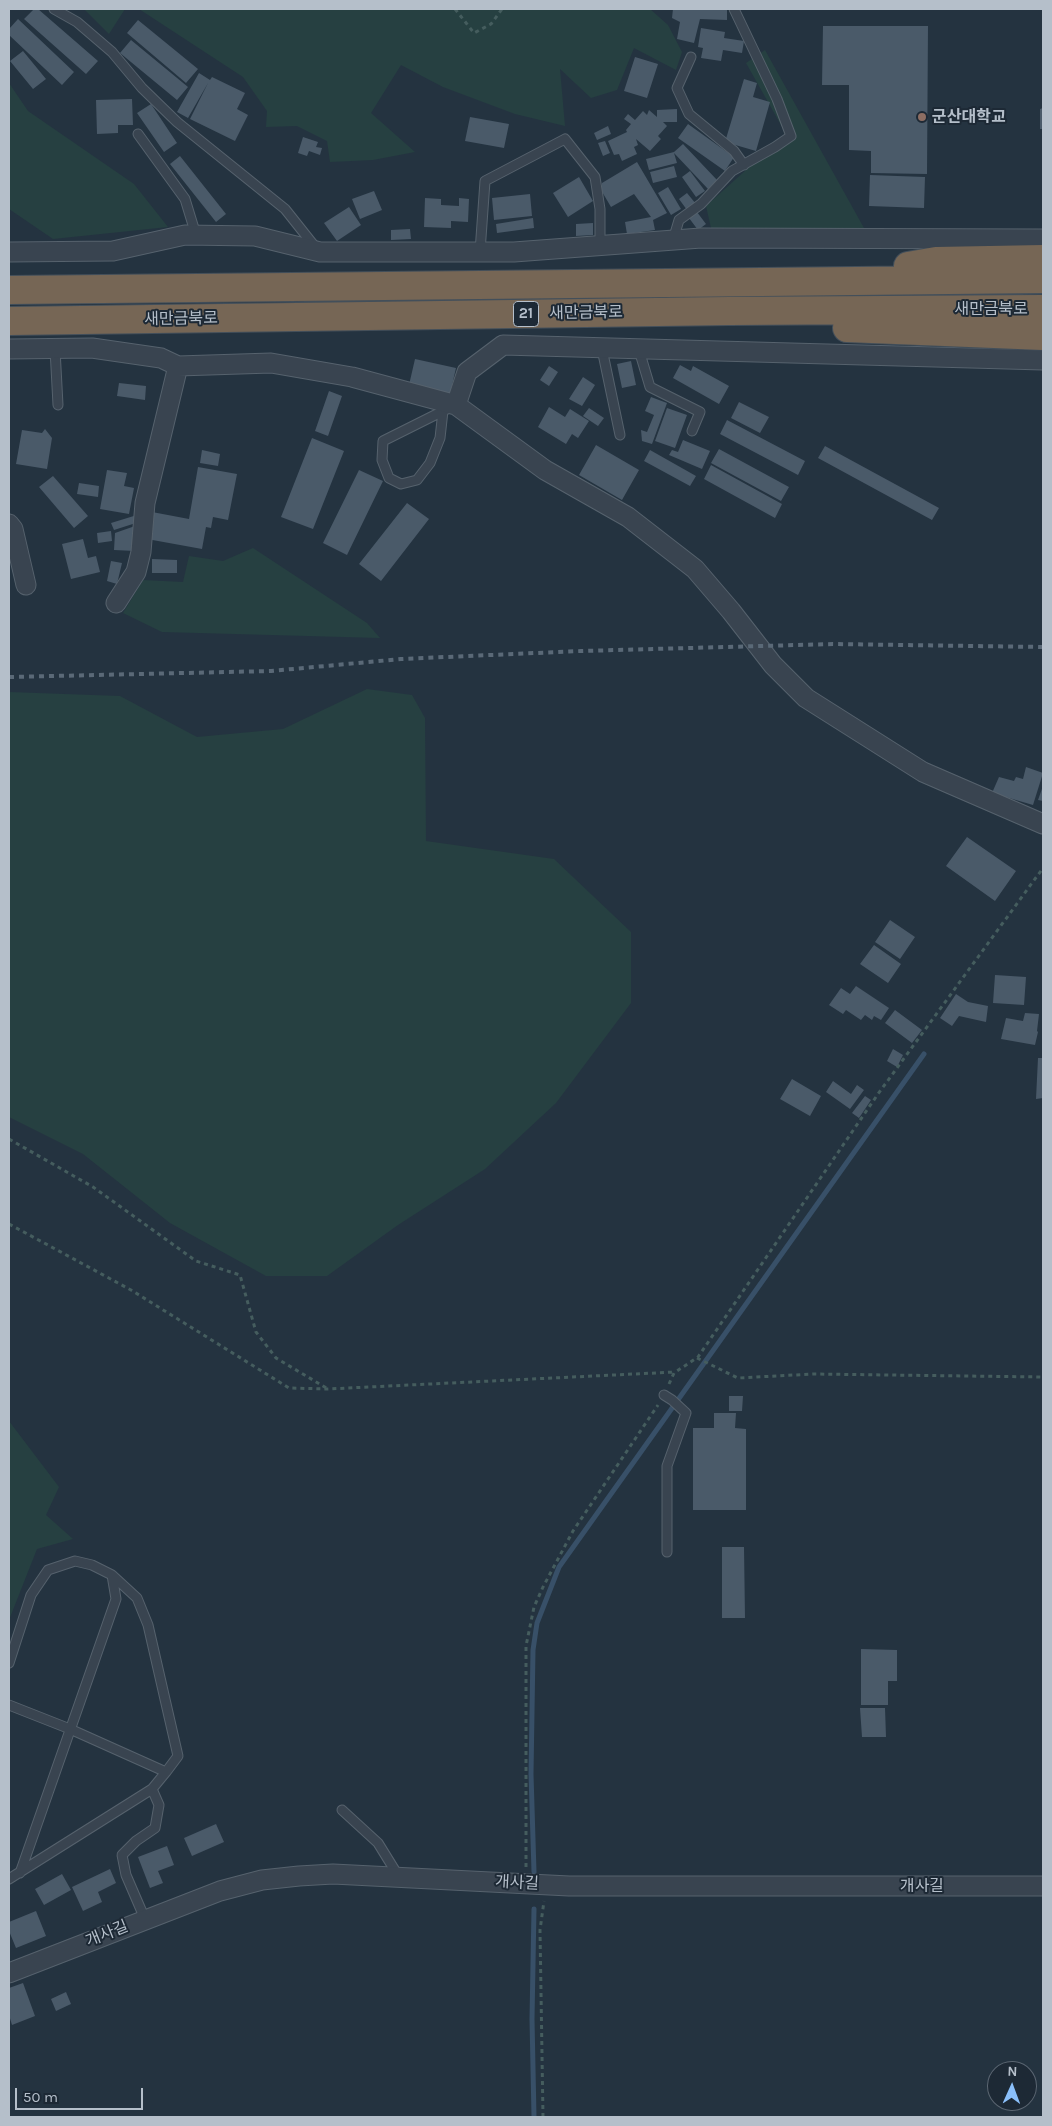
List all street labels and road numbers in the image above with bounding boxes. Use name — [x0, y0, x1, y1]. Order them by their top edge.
street label: 새만금북로 — [954, 299, 1028, 319]
road number: 21 — [514, 302, 538, 326]
street label: 새만금북로 — [549, 303, 623, 323]
street label: 새만금북로 — [144, 309, 218, 329]
street label: 개사길 — [494, 1872, 540, 1894]
street label: 개사길 — [900, 1876, 944, 1896]
street label: 개사길 — [83, 1917, 131, 1951]

